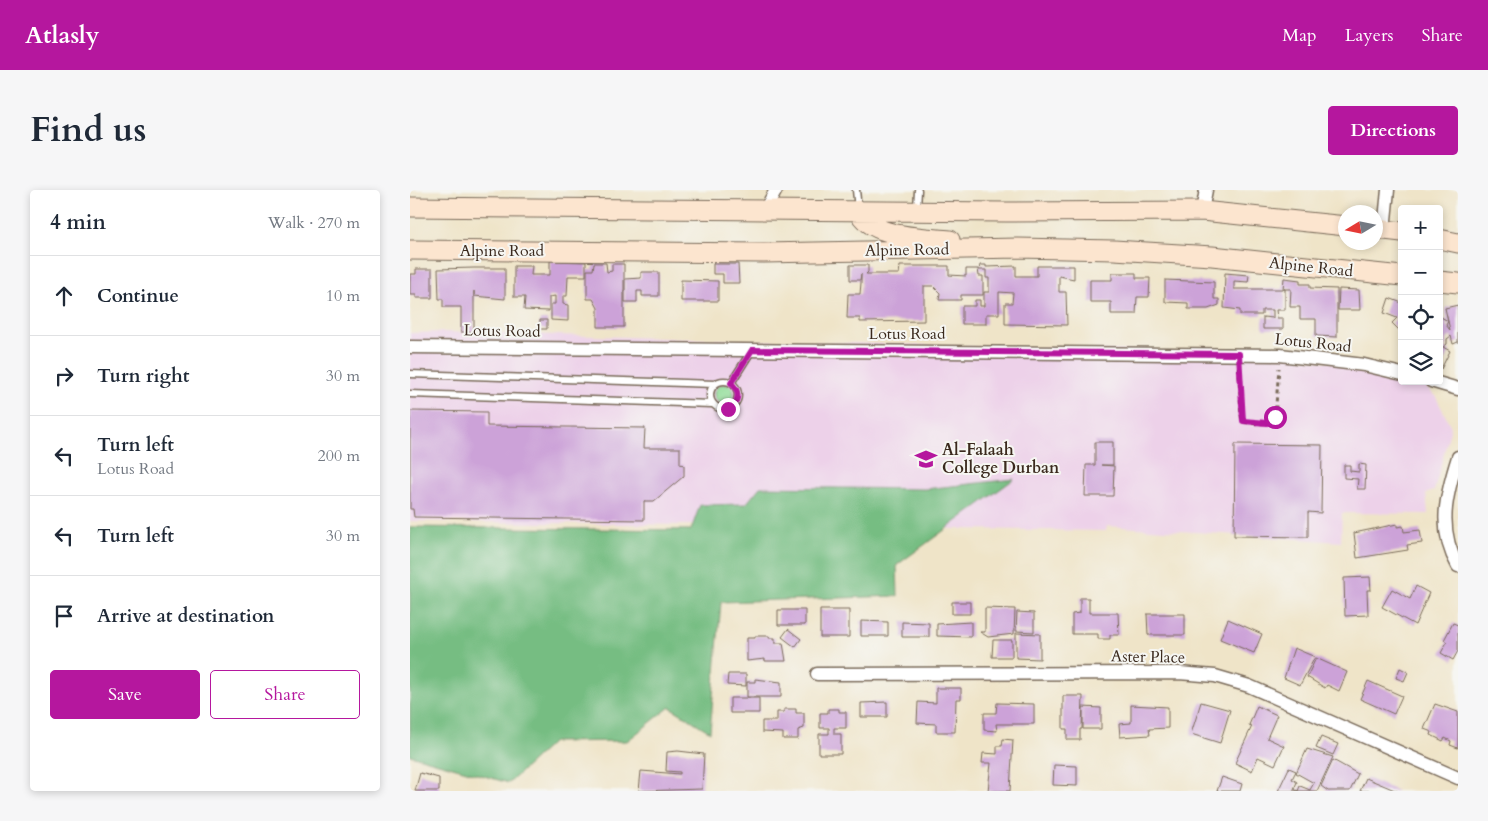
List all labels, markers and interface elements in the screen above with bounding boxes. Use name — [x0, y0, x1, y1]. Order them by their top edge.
text: Atlasly — [25, 19, 99, 52]
text: Map — [1282, 23, 1317, 48]
text: Layers — [1345, 23, 1394, 48]
text: Share — [1422, 23, 1463, 48]
text: Find us — [30, 106, 146, 154]
button: Directions — [1328, 106, 1458, 155]
north arrow — [1338, 205, 1383, 250]
map controls — [1398, 205, 1443, 385]
button: + — [1398, 205, 1443, 250]
text: 4 min — [50, 208, 106, 237]
text: Walk · 270 m — [268, 212, 360, 234]
street label: Alpine Road — [865, 238, 950, 262]
street label: Alpine Road — [460, 240, 545, 262]
button: − — [1398, 250, 1443, 295]
street label: Alpine Road — [1268, 252, 1355, 282]
icon: ahead — [50, 282, 78, 310]
text: Continue — [97, 283, 179, 309]
text: 10 m — [326, 285, 360, 307]
button: locate — [1398, 295, 1443, 340]
street label: Lotus Road — [463, 319, 541, 343]
street label: Lotus Road — [869, 323, 946, 345]
street label: Lotus Road — [1274, 328, 1353, 358]
button: layers — [1398, 340, 1443, 385]
icon: right — [50, 362, 78, 390]
text: Turn right — [97, 363, 189, 389]
text: 30 m — [326, 365, 360, 387]
route end — [717, 398, 740, 421]
route start — [1264, 406, 1287, 429]
text: Turn left — [97, 432, 174, 458]
place label: Al-Falaah College Durban — [942, 439, 1060, 479]
icon: left — [50, 442, 78, 470]
text: 200 m — [318, 445, 360, 467]
school or university icon: Al-Falaah College Durban — [913, 446, 939, 472]
text: Lotus Road — [97, 458, 174, 480]
icon: left — [50, 522, 78, 550]
text: Turn left — [97, 523, 174, 549]
text: 30 m — [326, 525, 360, 547]
icon: arrive — [50, 602, 78, 630]
text: Arrive at destination — [97, 603, 274, 629]
street label: Aster Place — [1111, 645, 1185, 669]
button: Save — [50, 670, 200, 719]
button: Share — [210, 670, 360, 719]

